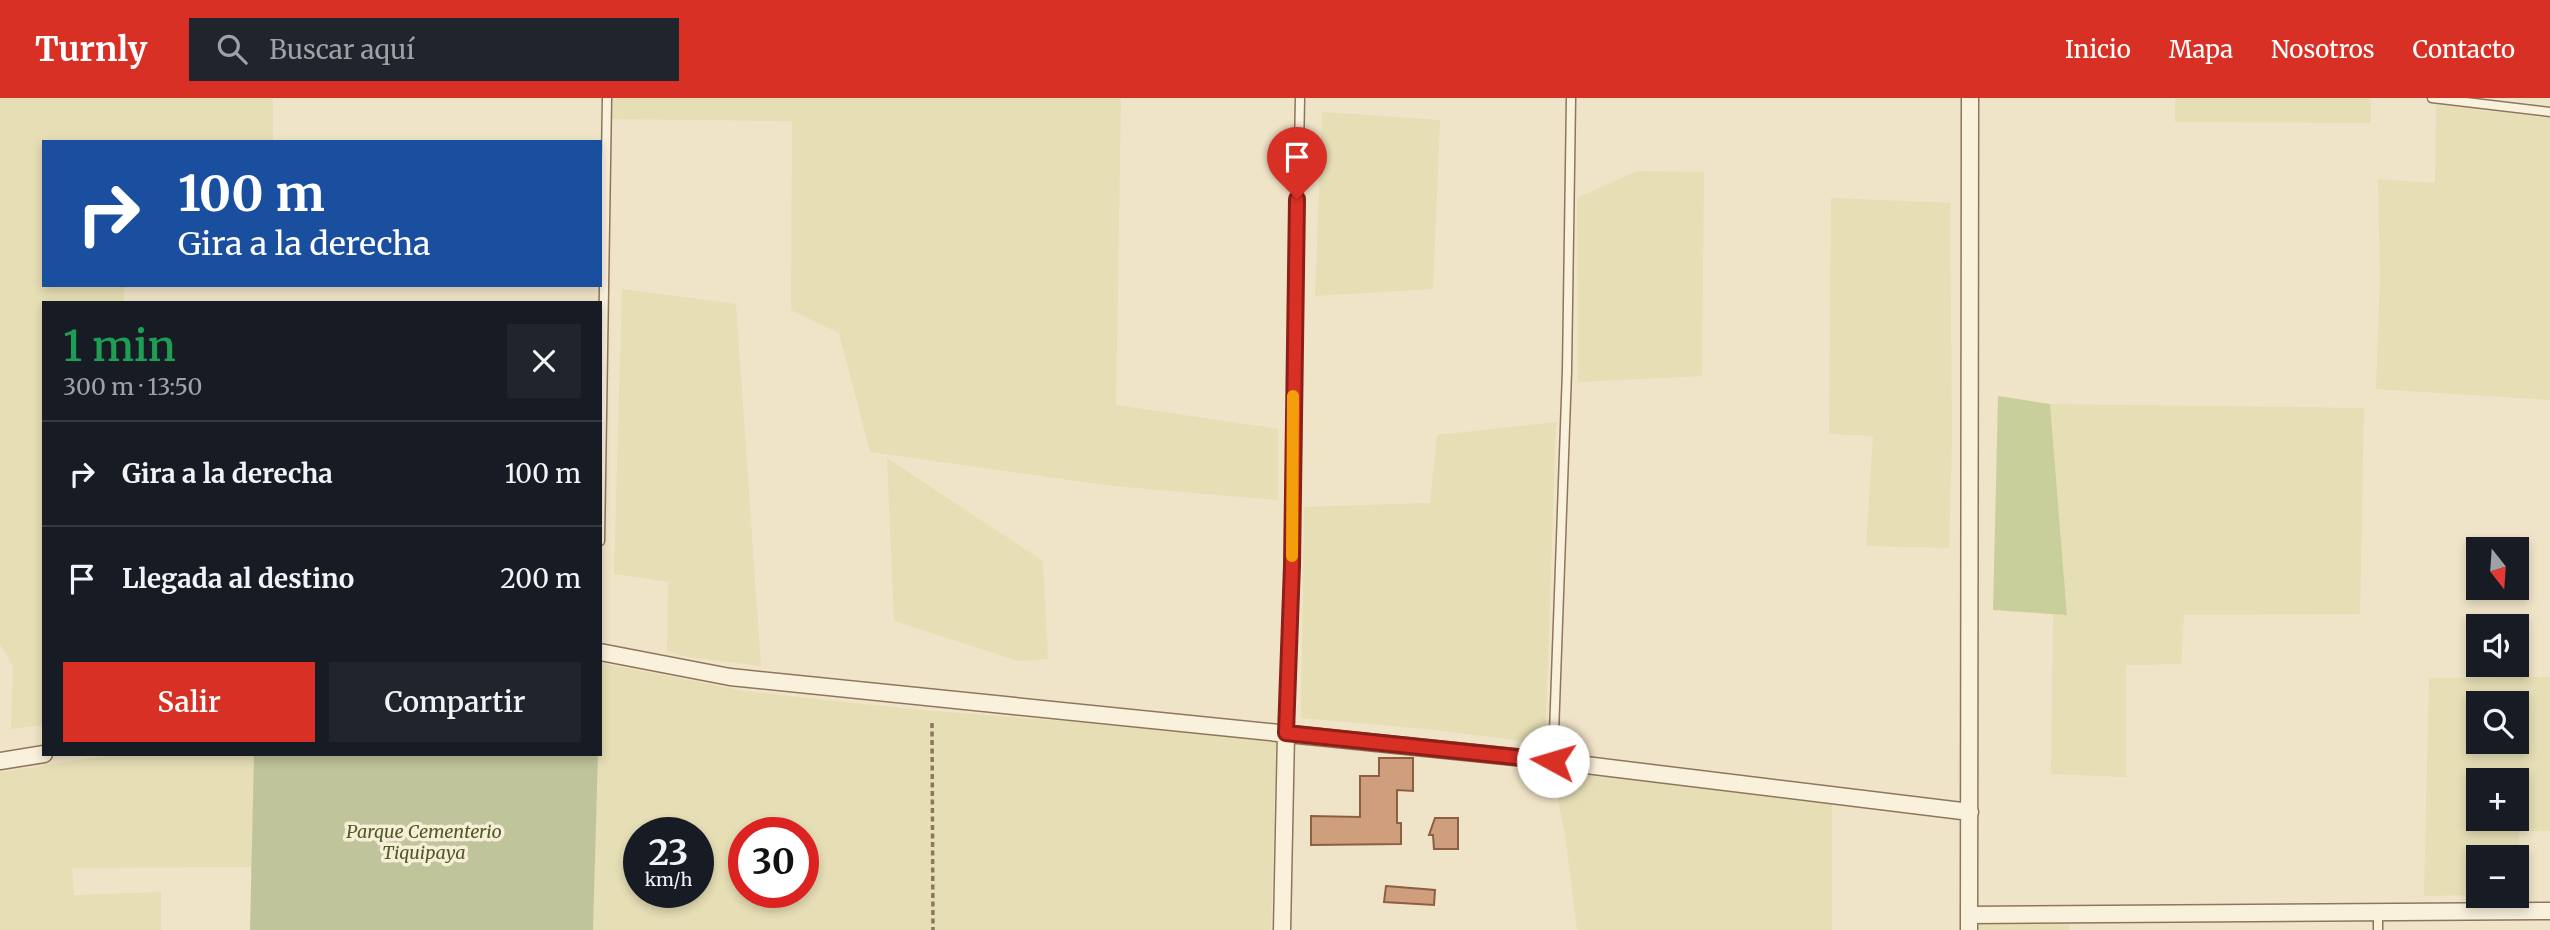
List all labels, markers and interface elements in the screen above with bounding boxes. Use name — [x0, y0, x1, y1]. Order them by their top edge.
search box — [189, 18, 679, 81]
text: Turnly — [35, 29, 147, 70]
icon: search — [213, 30, 251, 68]
text: Buscar aquí — [269, 33, 415, 66]
text: Inicio — [2065, 34, 2131, 65]
text: Mapa — [2169, 34, 2233, 65]
text: Nosotros — [2271, 34, 2375, 65]
text: Contacto — [2413, 34, 2515, 65]
pin — [1267, 127, 1327, 199]
icon: arrive — [1278, 138, 1316, 176]
text: 100 m — [178, 163, 325, 224]
icon: right — [63, 168, 154, 259]
text: Gira a la derecha — [178, 224, 431, 264]
text: 1 min — [63, 320, 176, 372]
button: close — [507, 324, 581, 398]
text: 300 m · 13:50 — [63, 372, 202, 401]
icon: right — [63, 455, 101, 493]
text: Gira a la derecha — [122, 457, 333, 490]
text: 100 m — [505, 457, 581, 490]
north arrow — [2466, 537, 2529, 600]
map controls — [2466, 537, 2529, 908]
icon: arrive — [63, 560, 101, 598]
text: Llegada al destino — [122, 562, 354, 595]
text: 200 m — [500, 562, 581, 595]
button: sound — [2466, 614, 2529, 677]
button: Salir — [63, 662, 315, 742]
button: Compartir — [329, 662, 581, 742]
button: search — [2466, 691, 2529, 754]
position arrow — [1516, 724, 1590, 798]
button: + — [2466, 768, 2529, 831]
speed limit sign: 30 — [728, 817, 819, 908]
park label: Parque Cementerio Tiquipaya — [346, 820, 502, 864]
text: 23 — [649, 831, 688, 875]
button: − — [2466, 845, 2529, 908]
text: km/h — [645, 868, 692, 891]

